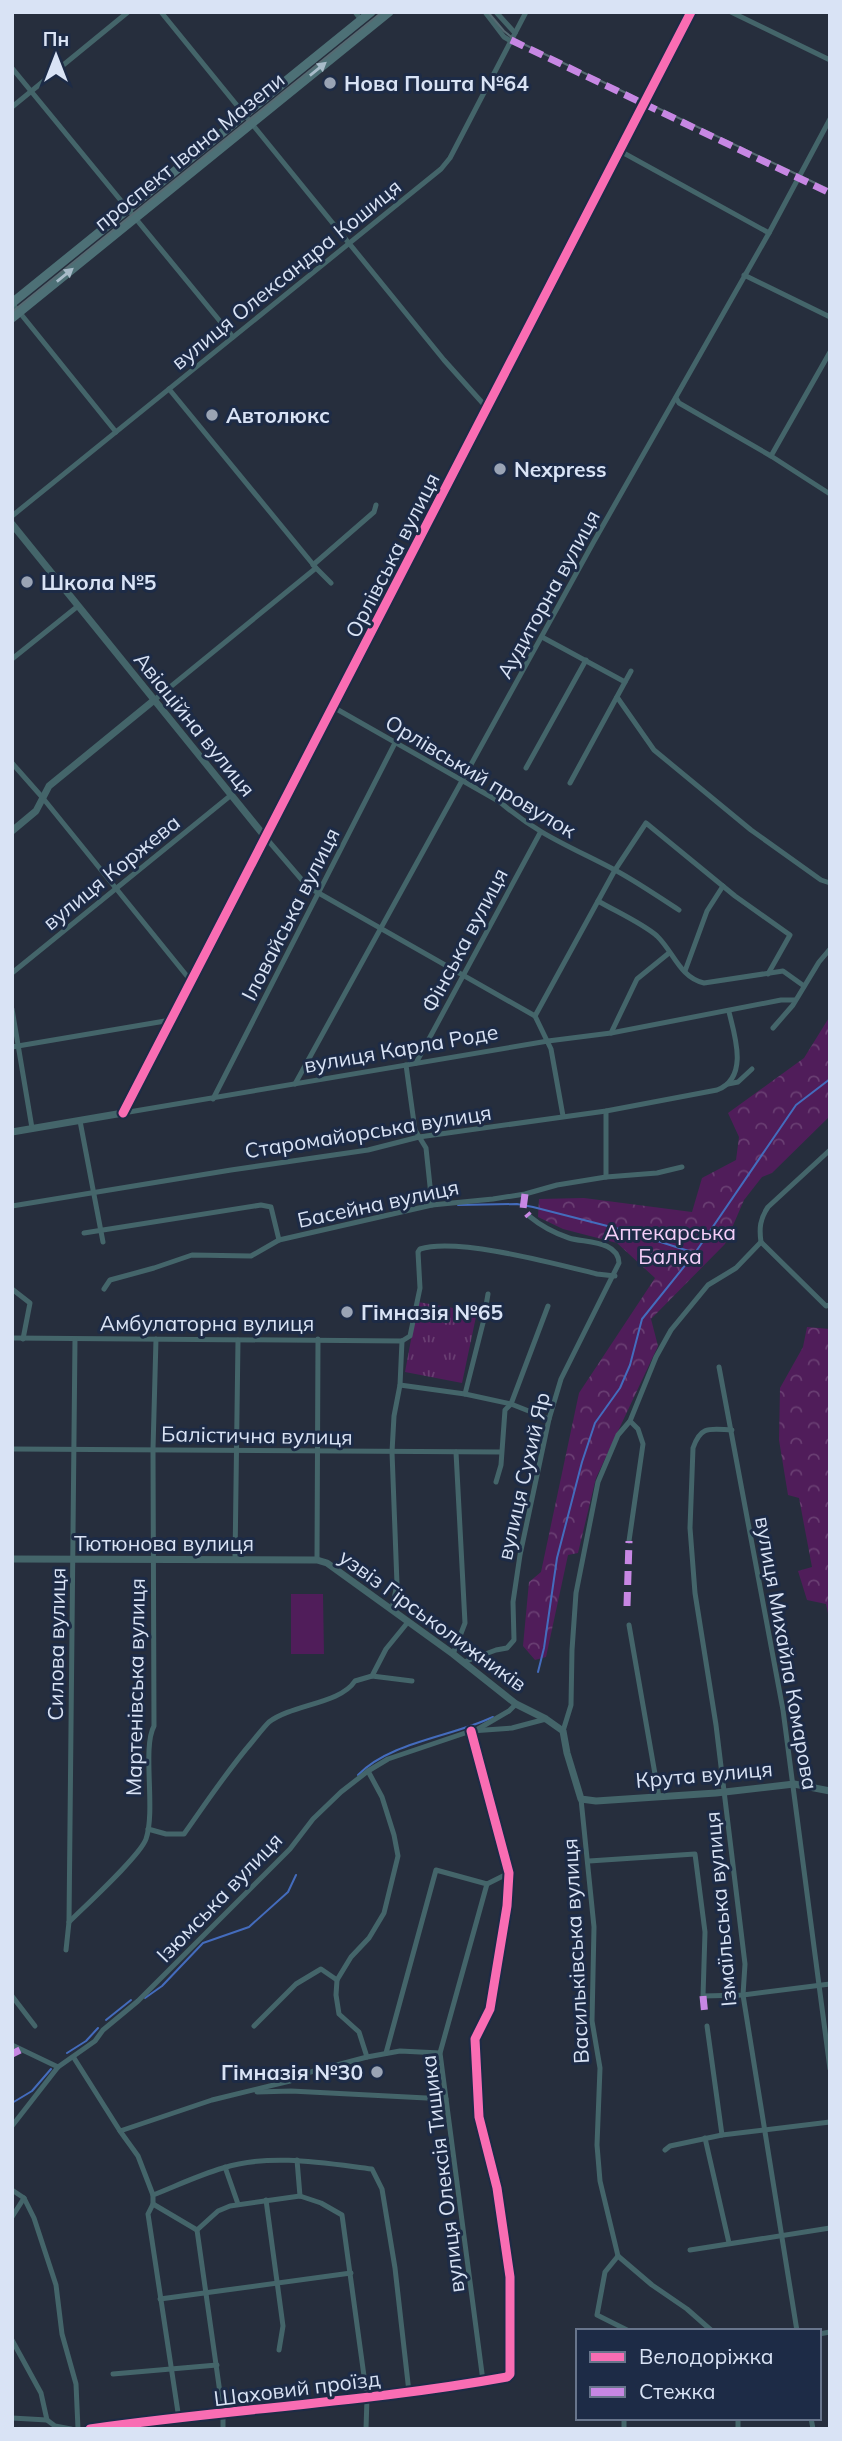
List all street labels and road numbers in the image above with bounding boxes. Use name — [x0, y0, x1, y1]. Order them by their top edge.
street label: проспект Івана Мазепи — [89, 66, 289, 236]
street label: вулиця Олександра Кошиця — [166, 173, 406, 375]
street label: Орлівська вулиця — [339, 468, 445, 642]
street label: Аудиторна вулиця — [491, 505, 605, 683]
street label: Авіаційна вулиця — [129, 647, 261, 801]
street label: Орлівський провулок — [381, 709, 582, 844]
street label: вулиця Коржева — [37, 809, 185, 935]
street label: Іловайська вулиця — [235, 823, 345, 1005]
street label: Фінська вулиця — [415, 864, 513, 1016]
street label: вулиця Карла Роде — [302, 1018, 500, 1078]
street label: Старомайорська вулиця — [243, 1099, 493, 1163]
street label: Басейна вулиця — [295, 1173, 461, 1233]
street label: Амбулаторна вулиця — [100, 1310, 314, 1336]
street label: вулиця Сухий Яр — [491, 1390, 555, 1562]
street label: Балістична вулиця — [161, 1420, 353, 1450]
street label: вулиця Михайла Комарова — [750, 1514, 824, 1792]
street label: Тютюнова вулиця — [74, 1530, 254, 1556]
street label: узвіз Гірськолижників — [334, 1543, 532, 1697]
street label: Силова вулиця — [42, 1567, 70, 1721]
street label: Мартенівська вулиця — [120, 1578, 150, 1796]
street label: Крута вулиця — [634, 1755, 774, 1793]
street label: Ізмаїльська вулиця — [699, 1811, 741, 2007]
street label: Ізюмська вулиця — [151, 1827, 287, 1967]
street label: Васильківська вулиця — [556, 1838, 594, 2064]
street label: вулиця Олексія Тищика — [415, 2054, 469, 2294]
street label: Шаховий проїзд — [212, 2365, 382, 2411]

